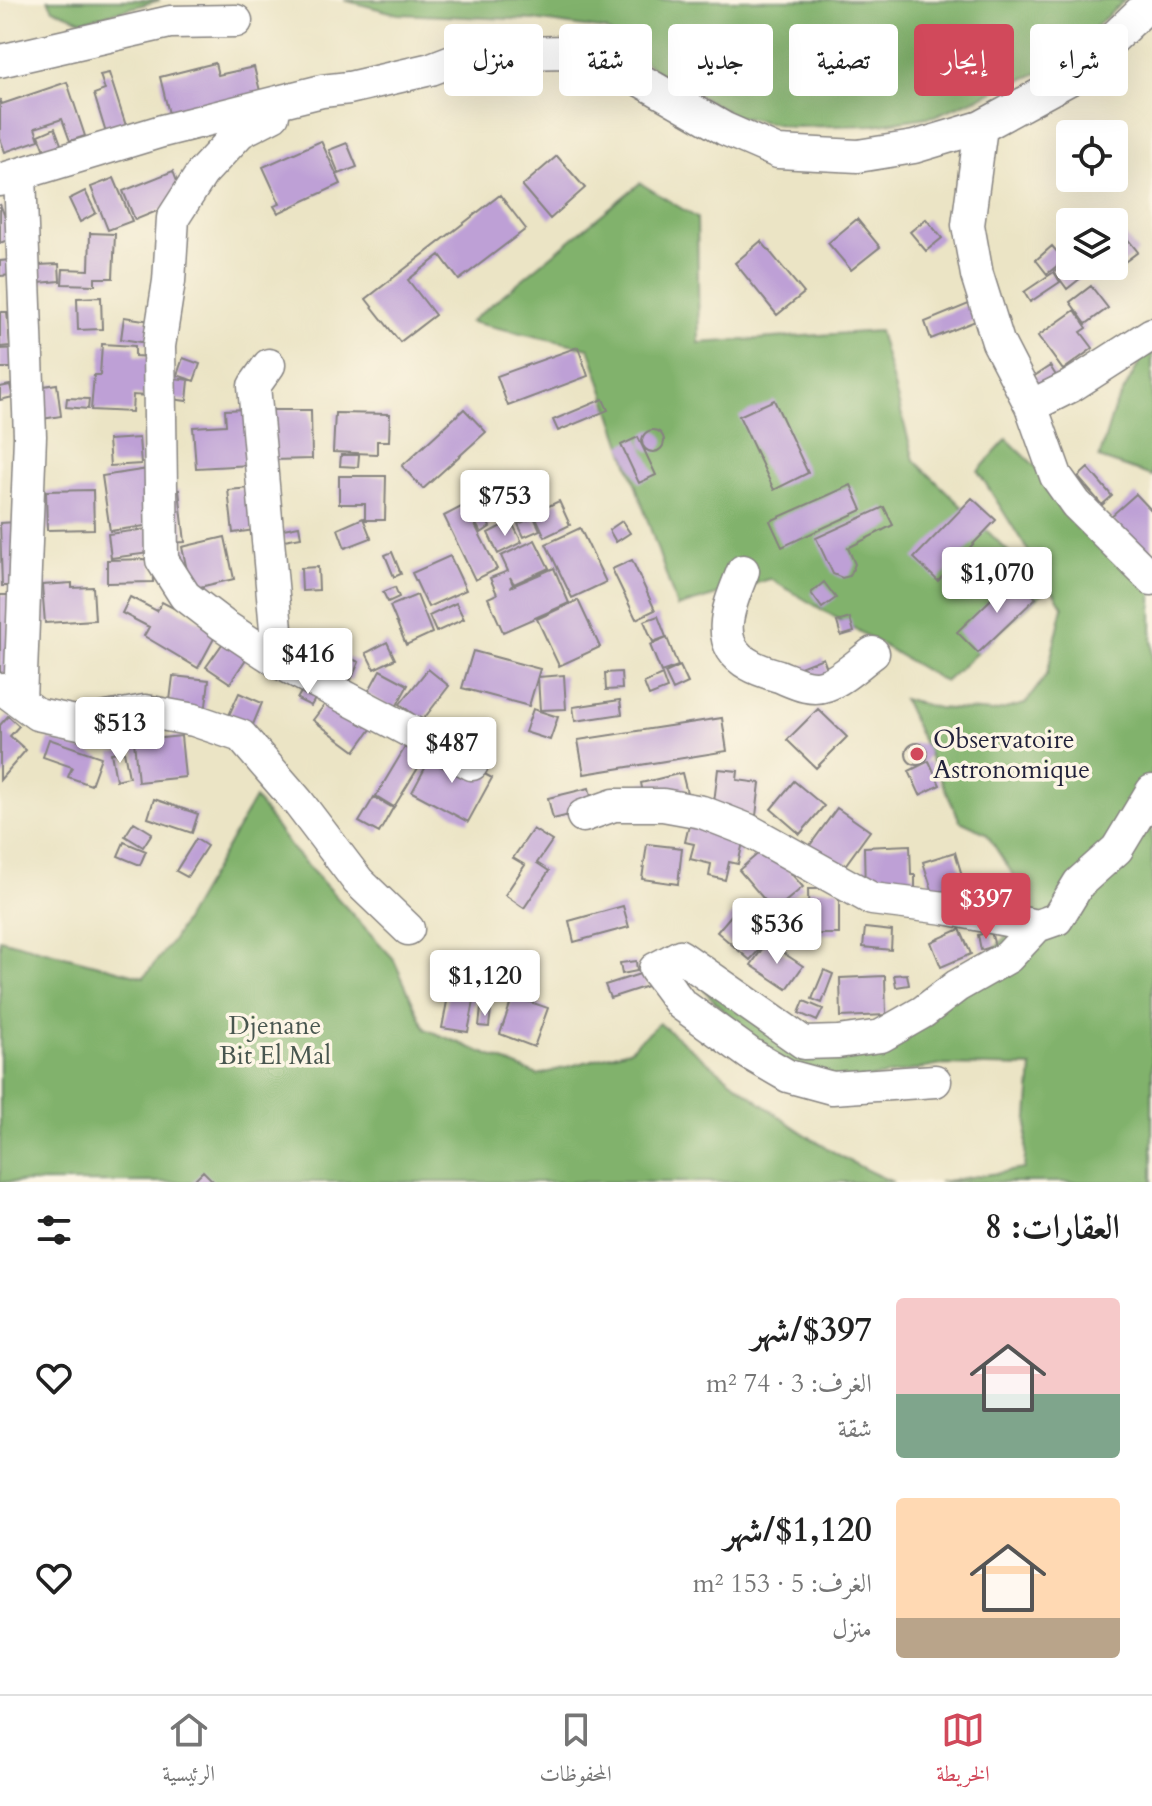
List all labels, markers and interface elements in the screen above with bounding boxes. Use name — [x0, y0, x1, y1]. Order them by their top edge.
chip: منزل — [444, 24, 543, 96]
chip: شقة — [559, 24, 652, 96]
chip: جديد — [668, 24, 773, 96]
chip: تصفية — [789, 24, 898, 96]
chip: إيجار — [914, 24, 1014, 96]
chip: شراء — [1030, 24, 1128, 96]
map controls — [1056, 120, 1128, 280]
button: locate — [1056, 120, 1128, 192]
button: layers — [1056, 208, 1128, 280]
pin: $753 — [458, 470, 552, 538]
text: $753 — [478, 478, 532, 513]
pin: $1,070 — [932, 547, 1062, 615]
text: $1,070 — [960, 555, 1034, 590]
pin: $416 — [261, 628, 355, 696]
text: $416 — [281, 636, 335, 671]
pin: $513 — [73, 697, 167, 765]
text: $513 — [93, 705, 147, 740]
pin: $487 — [405, 717, 499, 785]
place label: Observatoire Astronomique — [933, 722, 1090, 787]
text: $487 — [425, 725, 479, 760]
marker: Observatoire Astronomique — [908, 745, 926, 763]
pin: $397 — [939, 873, 1033, 941]
text: $397 — [959, 881, 1013, 916]
pin: $536 — [730, 898, 824, 966]
text: $536 — [750, 906, 804, 941]
pin: $1,120 — [420, 950, 550, 1018]
text: $1,120 — [448, 958, 522, 993]
park label: Djenane Bit El Mal — [219, 1008, 331, 1073]
text: العقارات: 8 — [985, 1204, 1120, 1250]
icon: filters — [32, 1208, 76, 1252]
text: $397/شهر — [751, 1307, 872, 1353]
icon: home — [960, 1330, 1056, 1426]
icon: heart — [32, 1356, 76, 1400]
text: الغرف: 3 · 74 m² — [706, 1366, 872, 1401]
text: شقة — [838, 1411, 872, 1446]
text: $1,120/شهر — [724, 1507, 872, 1553]
icon: home — [960, 1530, 1056, 1626]
icon: heart — [32, 1556, 76, 1600]
text: الغرف: 5 · 153 m² — [693, 1566, 872, 1601]
text: منزل — [832, 1611, 872, 1646]
tab: الرئيسية — [162, 1708, 215, 1795]
tab: المحفوظات — [539, 1708, 612, 1795]
tab: الخريطة — [936, 1708, 990, 1795]

